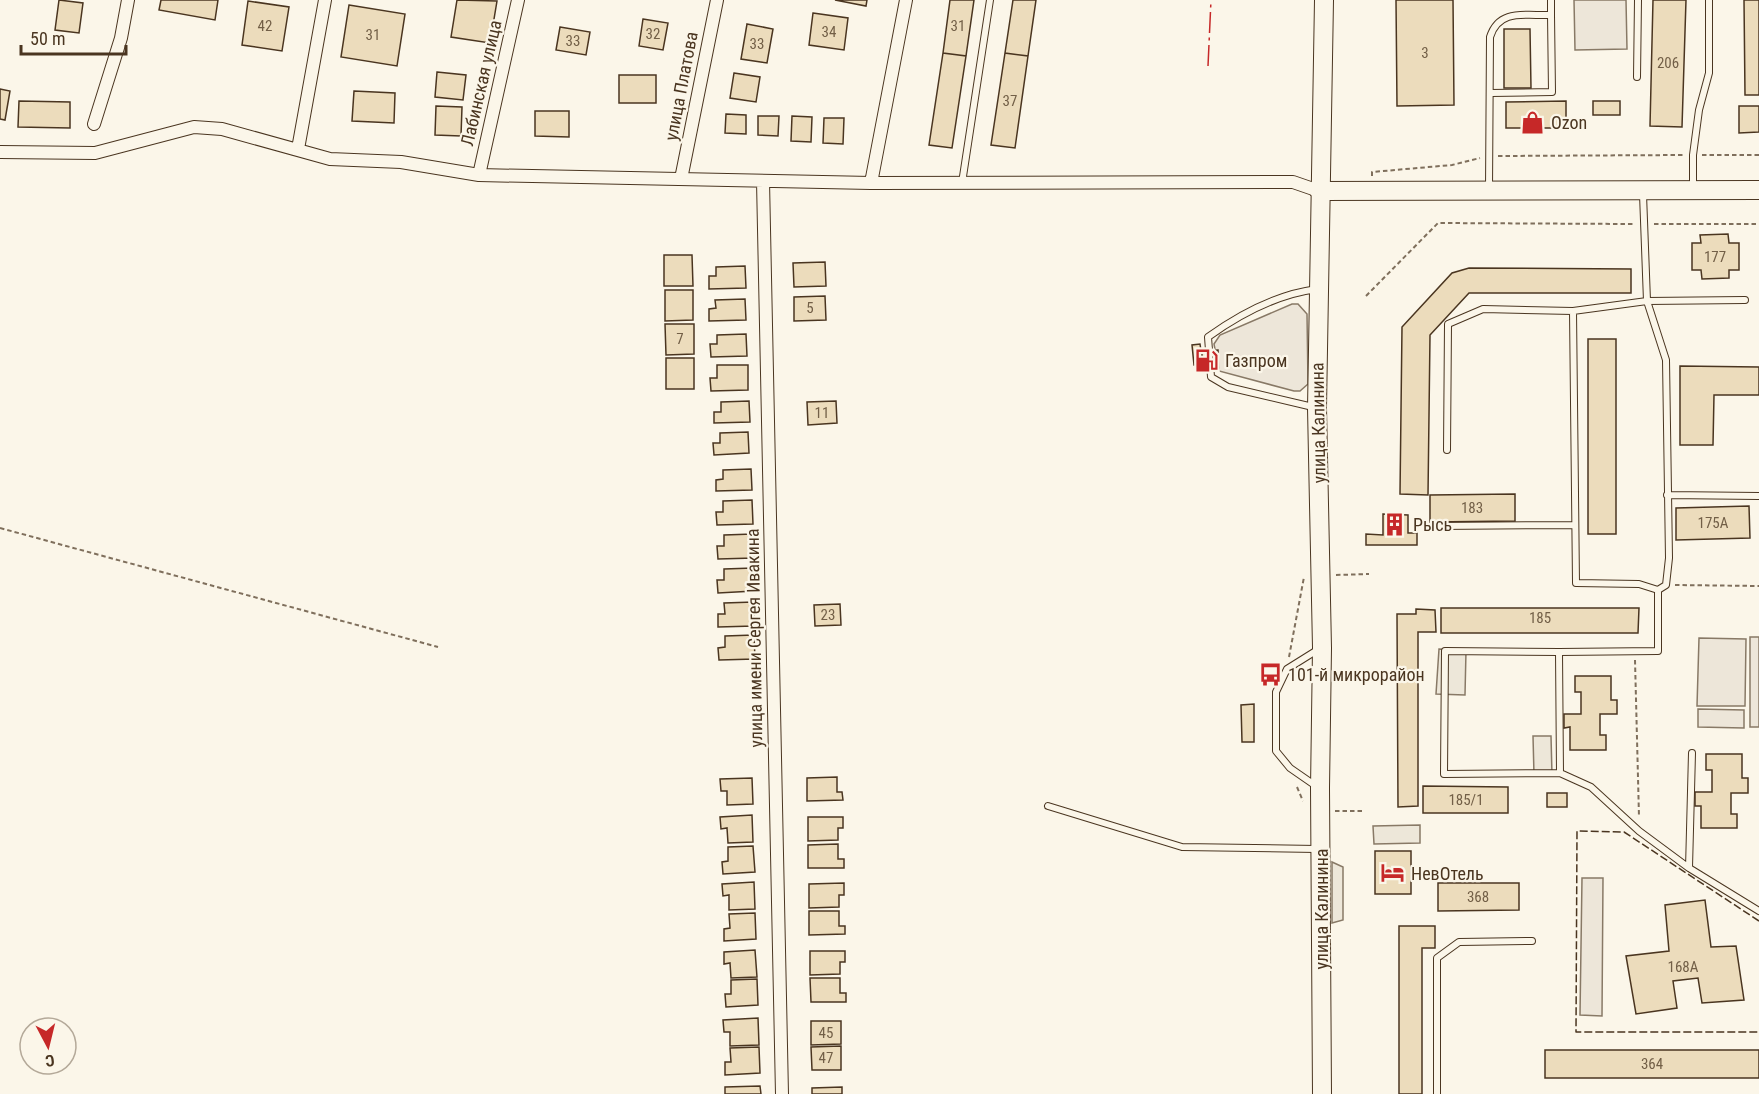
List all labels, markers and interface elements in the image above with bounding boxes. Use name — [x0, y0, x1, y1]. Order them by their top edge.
house number: 42 — [258, 17, 272, 35]
house number: 31 — [951, 17, 965, 35]
scale bar — [21, 18, 126, 56]
street label: Лабинская улица — [456, 18, 506, 148]
house number: 34 — [822, 23, 836, 41]
house number: 32 — [646, 25, 660, 43]
house number: 31 — [366, 26, 380, 44]
text: 50 m — [30, 28, 65, 49]
street label: улица Платова — [660, 30, 702, 142]
house number: 33 — [566, 32, 580, 50]
house number: 33 — [750, 35, 764, 53]
house number: 3 — [1421, 44, 1429, 62]
house number: 206 — [1657, 54, 1679, 72]
house number: 37 — [1003, 92, 1017, 110]
shop icon: Ozon — [1520, 109, 1546, 135]
place label: Ozon — [1551, 112, 1587, 133]
house number: 177 — [1704, 248, 1726, 266]
house number: 5 — [806, 299, 814, 317]
house number: 7 — [676, 330, 684, 348]
fuel station icon: Газпром — [1194, 347, 1220, 373]
place label: Газпром — [1225, 350, 1287, 371]
street label: улица Калинина — [1306, 362, 1330, 484]
house number: 11 — [815, 404, 829, 422]
house number: 183 — [1461, 499, 1483, 517]
building icon: Рысь — [1382, 511, 1408, 537]
place label: Рысь — [1413, 514, 1452, 535]
house number: 175А — [1698, 514, 1729, 532]
street label: улица имени Сергея Ивакина — [742, 528, 766, 748]
house number: 23 — [821, 606, 835, 624]
house number: 185 — [1529, 609, 1551, 627]
bus stop icon: 101-й микрорайон — [1257, 661, 1283, 687]
place label: 101-й микрорайон — [1288, 664, 1425, 685]
house number: 185/1 — [1448, 791, 1484, 809]
street label: улица Калинина — [1311, 849, 1332, 969]
hotel icon: НевОтель — [1380, 860, 1406, 886]
place label: НевОтель — [1411, 863, 1484, 884]
house number: 368 — [1467, 888, 1489, 906]
house number: 168А — [1668, 958, 1699, 976]
north arrow — [18, 1016, 78, 1076]
house number: 45 — [819, 1024, 833, 1042]
house number: 47 — [819, 1049, 833, 1067]
text: С — [44, 1050, 55, 1070]
house number: 364 — [1641, 1055, 1663, 1073]

